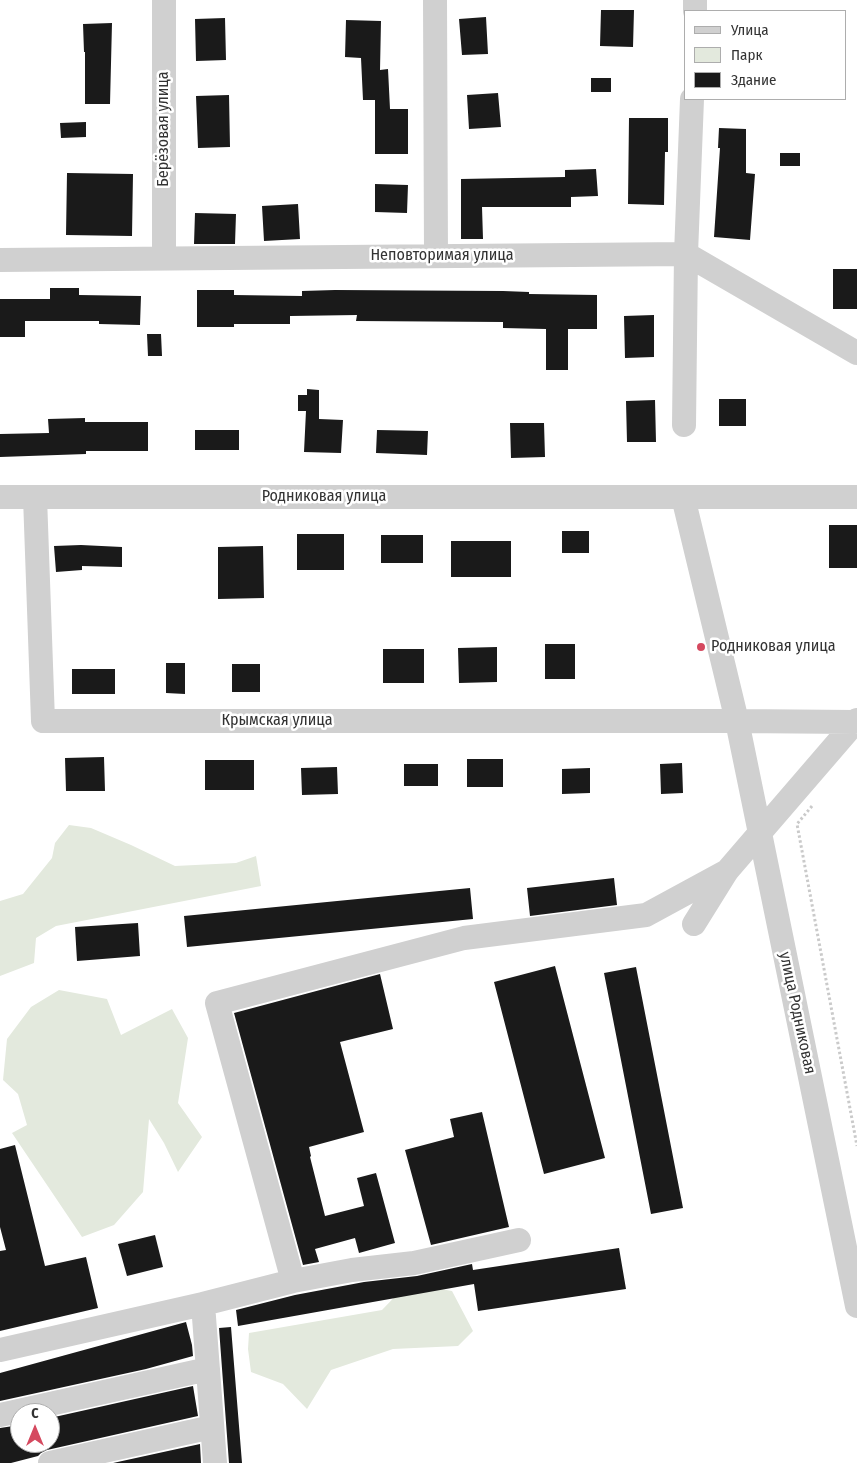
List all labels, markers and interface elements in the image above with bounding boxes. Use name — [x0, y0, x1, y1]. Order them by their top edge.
legend — [684, 10, 847, 100]
text: Улица — [731, 21, 769, 39]
text: Парк — [731, 46, 762, 64]
street label: Берёзовая улица — [154, 71, 174, 187]
text: Здание — [731, 71, 777, 89]
street label: Неповторимая улица — [370, 246, 514, 266]
street label: Родниковая улица — [262, 487, 386, 507]
place label: Родниковая улица — [711, 637, 836, 657]
marker: Родниковая улица — [695, 641, 707, 653]
street label: Крымская улица — [221, 711, 333, 731]
street label: улица Родниковая — [775, 950, 819, 1076]
north arrow — [10, 1403, 60, 1453]
text: С — [31, 1405, 39, 1422]

